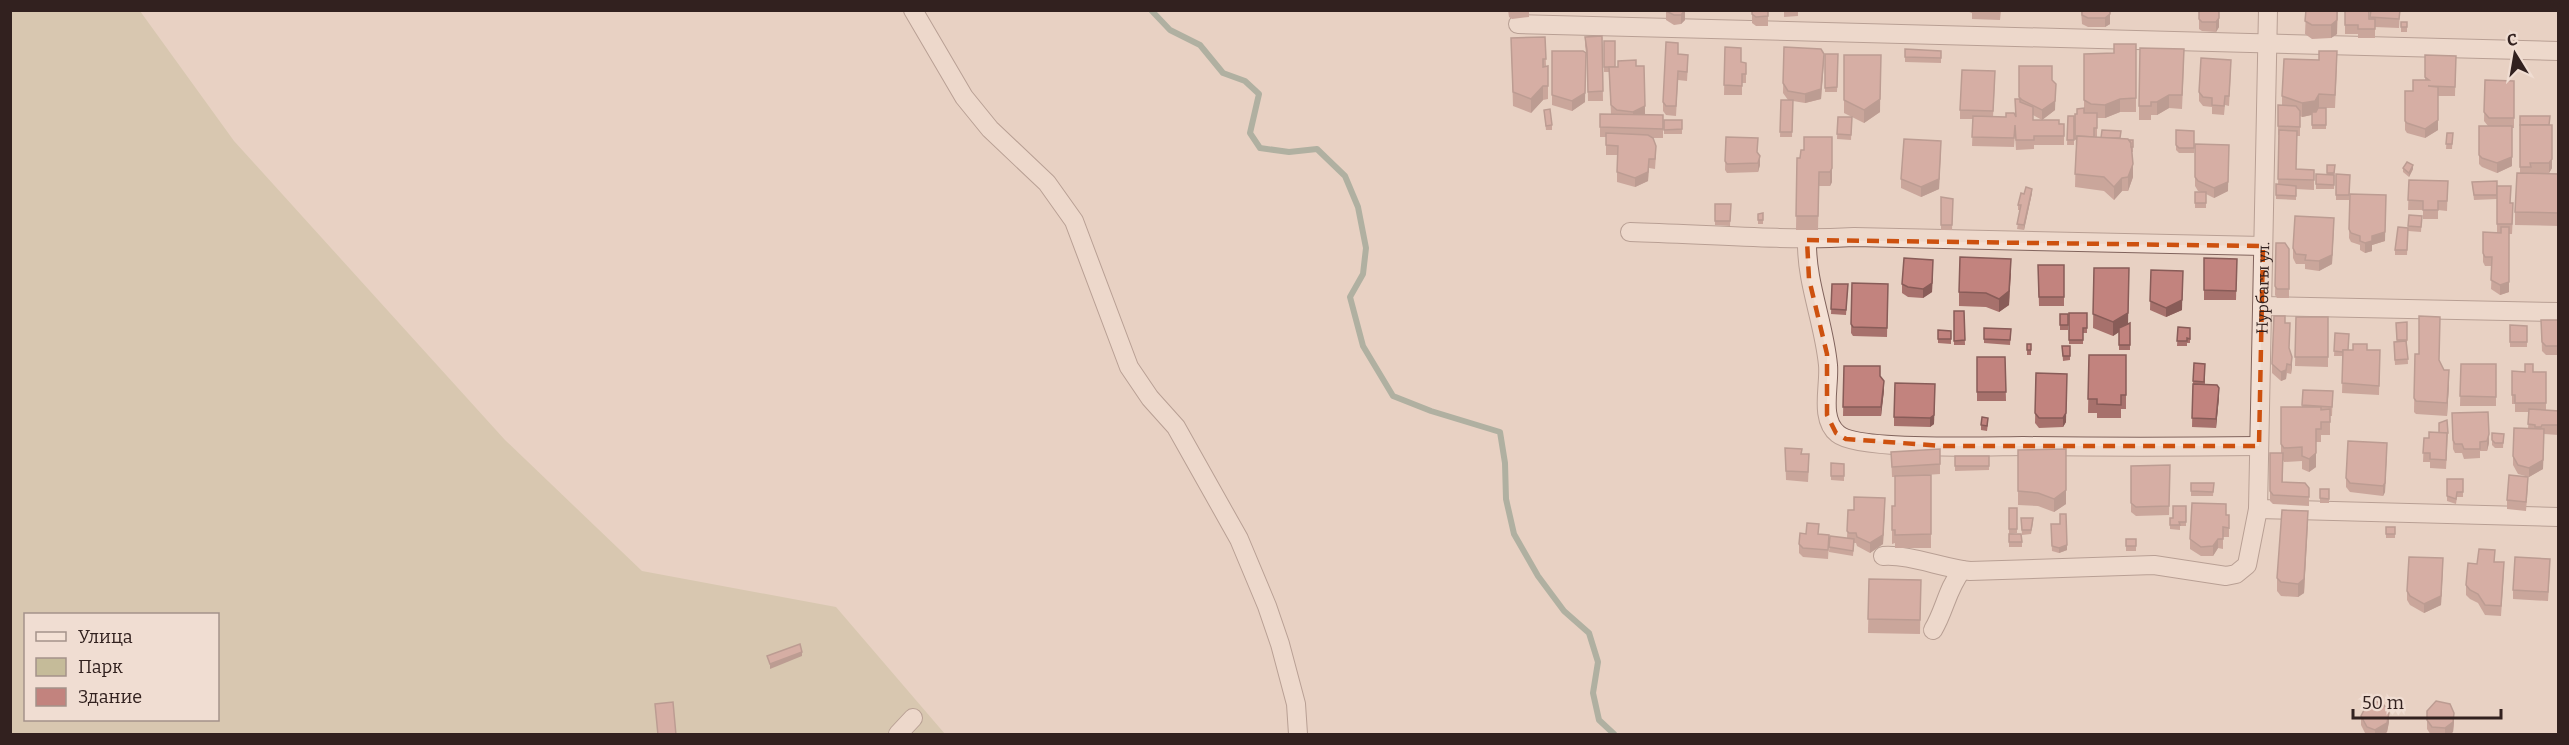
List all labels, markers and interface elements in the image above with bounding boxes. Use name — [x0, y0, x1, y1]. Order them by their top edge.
north arrow — [2485, 24, 2545, 84]
text: С — [2505, 29, 2519, 50]
street label: Нурбагы ул. — [2253, 242, 2273, 334]
legend — [24, 613, 219, 721]
text: Улица — [78, 626, 133, 648]
text: Парк — [78, 656, 123, 678]
scale bar — [2353, 682, 2502, 720]
text: Здание — [78, 686, 142, 708]
text: 50 m — [2362, 692, 2404, 714]

